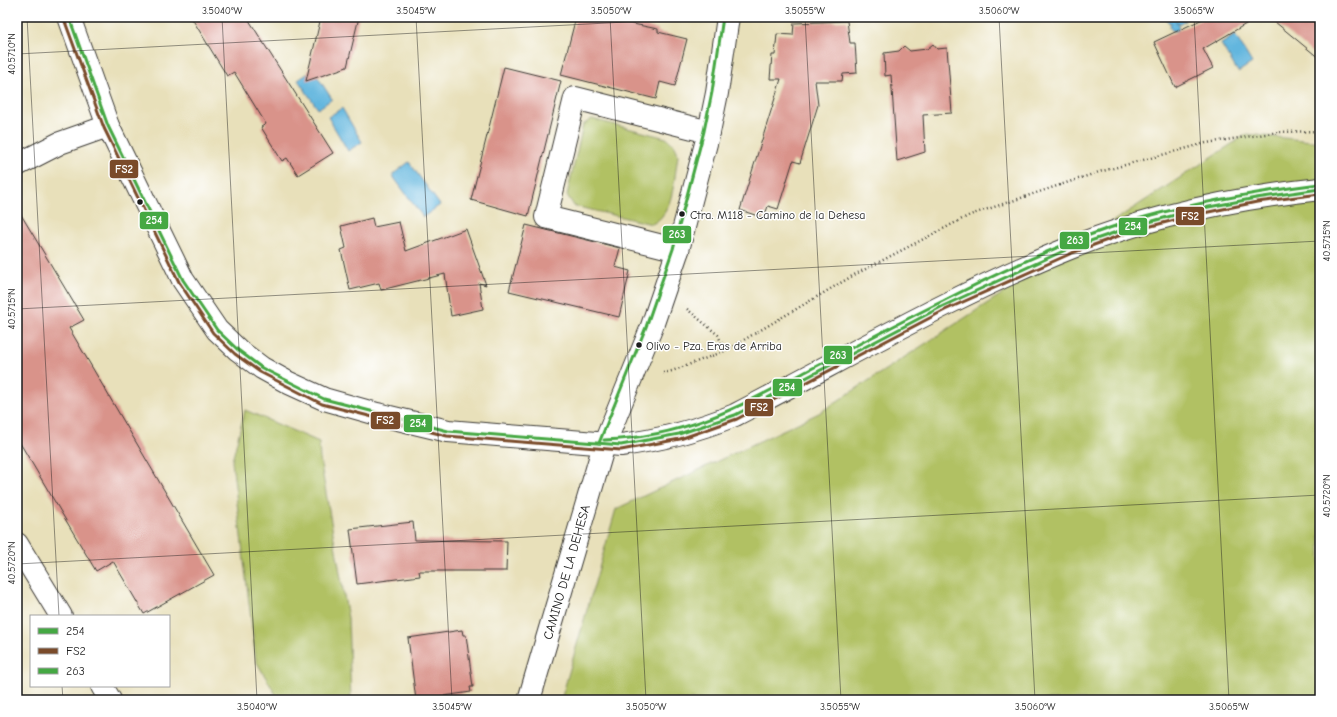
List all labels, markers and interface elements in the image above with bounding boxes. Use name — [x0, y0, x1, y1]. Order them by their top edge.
text: 3.5040°W — [202, 5, 242, 17]
text: 3.5045°W — [396, 5, 436, 17]
text: 3.5050°W — [591, 5, 632, 17]
text: 3.5055°W — [785, 5, 825, 17]
text: 3.5060°W — [979, 5, 1020, 17]
text: 3.5065°W — [1174, 5, 1214, 17]
text: 40.5710°N — [6, 33, 18, 75]
line badge: FS2 — [109, 159, 139, 179]
text: FS2 — [115, 163, 133, 176]
unlabelled marker — [135, 197, 145, 207]
line badge: FS2 — [1175, 206, 1205, 226]
place label: Ctra. M118 - Camino de la Dehesa — [690, 208, 866, 222]
marker: Ctra. M118 - Camino de la Dehesa — [677, 209, 687, 219]
text: FS2 — [1181, 210, 1199, 223]
line badge: 254 — [139, 211, 169, 230]
text: 254 — [146, 214, 162, 227]
line badge: 254 — [1118, 217, 1148, 236]
text: 254 — [1125, 220, 1141, 233]
text: 40.5715°N — [1321, 220, 1333, 262]
line badge: 263 — [662, 225, 692, 244]
text: 263 — [669, 228, 685, 241]
line badge: 263 — [1059, 231, 1090, 250]
text: 263 — [1067, 234, 1083, 247]
text: 40.5715°N — [6, 288, 18, 330]
place label: Olivo - Pza. Eras de Arriba — [646, 339, 782, 353]
marker: Olivo - Pza. Eras de Arriba — [634, 340, 644, 350]
line badge: 263 — [823, 345, 853, 365]
text: 263 — [830, 349, 846, 362]
line badge: 254 — [772, 378, 803, 397]
text: 254 — [779, 381, 795, 394]
line badge: FS2 — [744, 398, 774, 417]
text: FS2 — [750, 401, 768, 414]
line badge: FS2 — [370, 411, 401, 430]
text: FS2 — [376, 414, 394, 427]
line badge: 254 — [403, 414, 433, 433]
text: 254 — [410, 417, 426, 430]
text: 40.5720°N — [1321, 475, 1333, 517]
street label: CAMINO DE LA DEHESA — [540, 503, 593, 641]
text: 40.5720°N — [6, 542, 18, 584]
legend — [30, 615, 170, 687]
text: 254 — [66, 624, 85, 638]
text: FS2 — [66, 644, 86, 658]
text: 263 — [66, 664, 85, 678]
text: 3.5040°W — [237, 701, 277, 713]
text: 3.5045°W — [432, 701, 472, 713]
text: 3.5050°W — [626, 701, 667, 713]
text: 3.5055°W — [820, 701, 860, 713]
text: 3.5060°W — [1015, 701, 1056, 713]
text: 3.5065°W — [1209, 701, 1249, 713]

